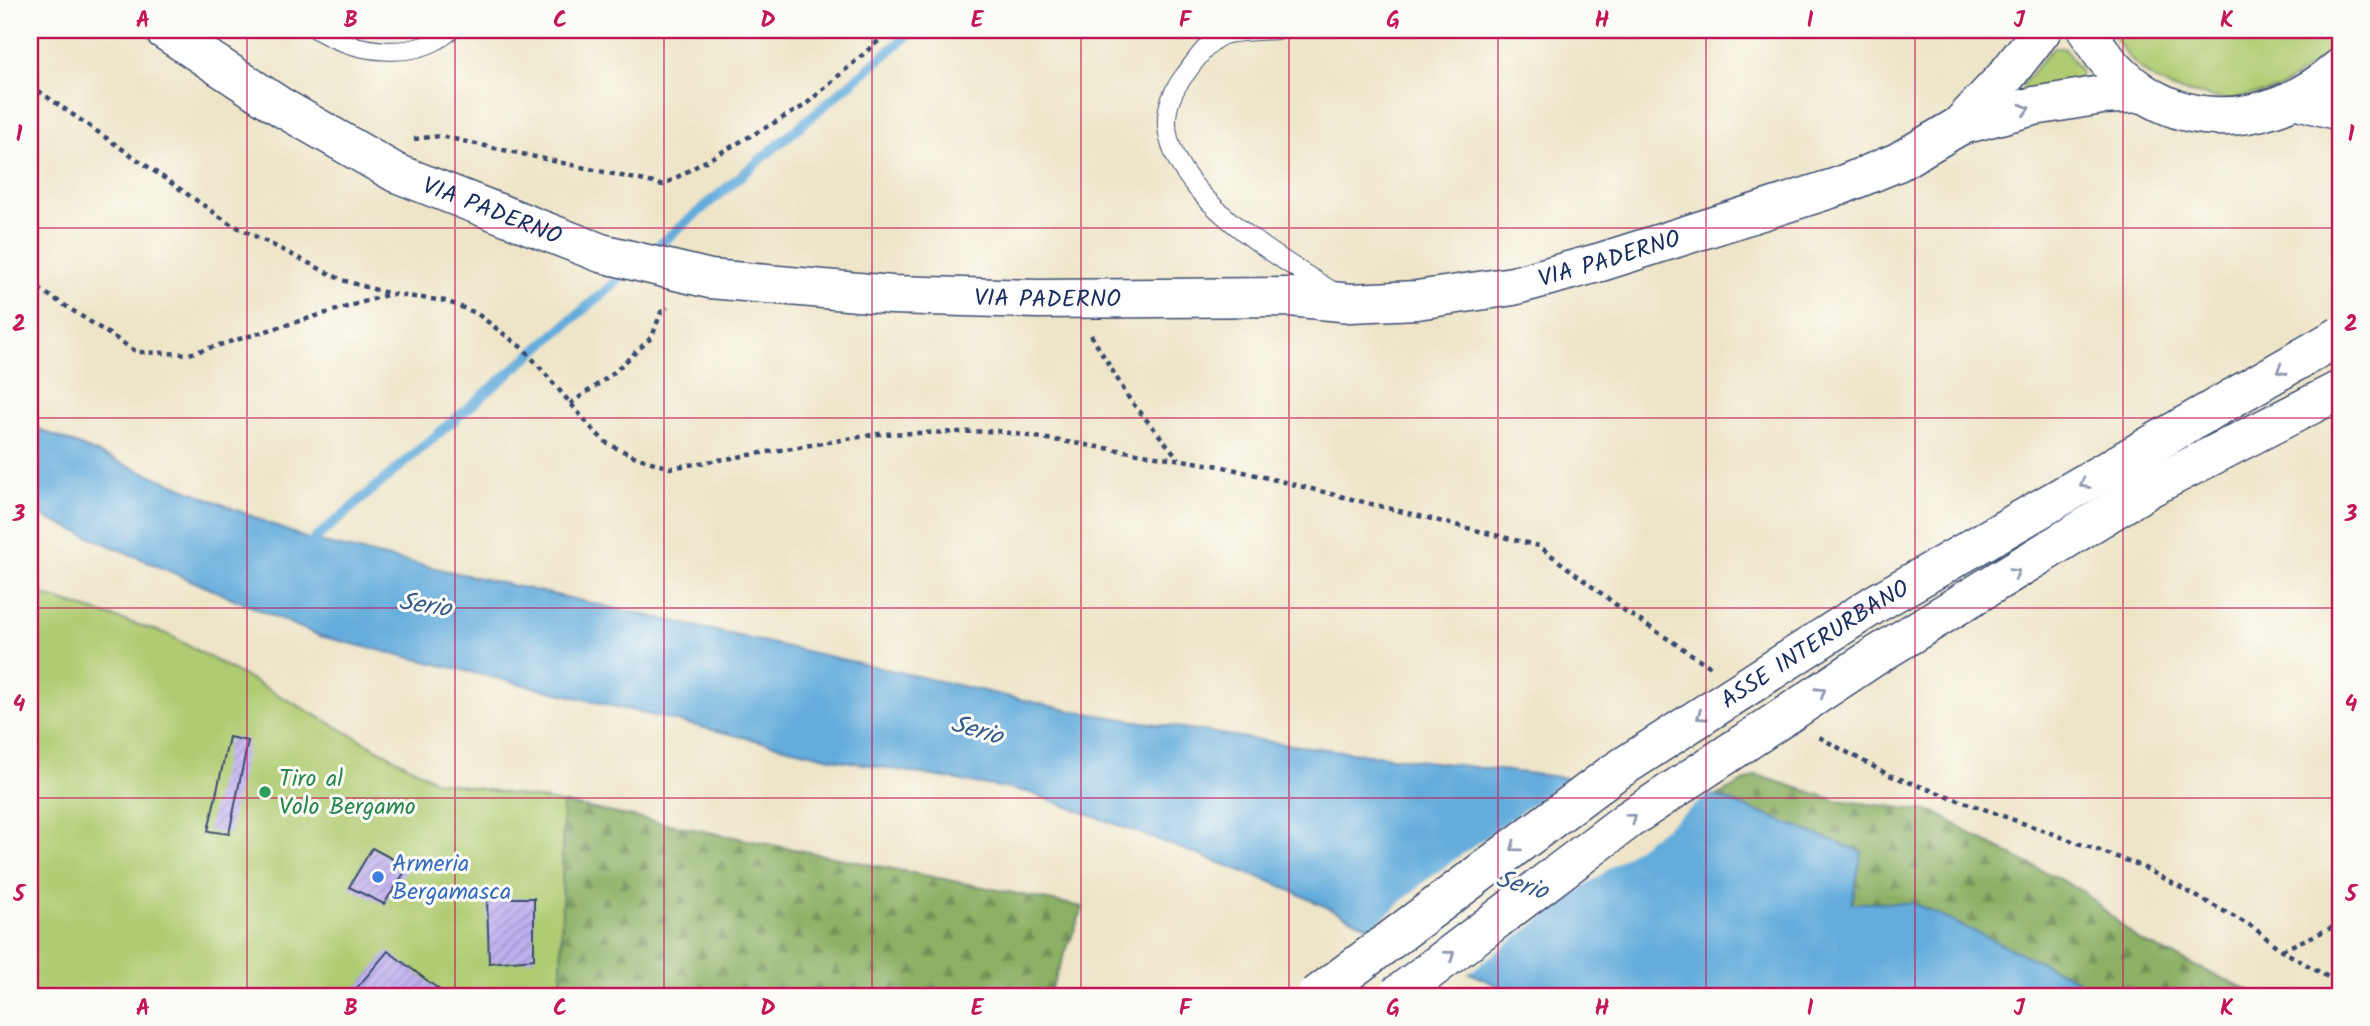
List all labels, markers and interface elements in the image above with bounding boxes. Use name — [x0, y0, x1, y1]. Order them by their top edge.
text: A — [136, 3, 150, 39]
text: B — [344, 3, 358, 39]
text: C — [553, 3, 567, 39]
text: D — [760, 3, 776, 39]
text: E — [971, 3, 985, 39]
text: F — [1179, 3, 1193, 39]
text: G — [1386, 3, 1400, 39]
text: H — [1595, 3, 1610, 39]
text: I — [1806, 3, 1814, 39]
text: J — [2013, 3, 2025, 39]
text: K — [2220, 3, 2234, 39]
one-way arrow — [2019, 102, 2031, 117]
text: 1 — [16, 117, 23, 153]
text: 1 — [2348, 117, 2355, 153]
street label: VIA PADERNO — [416, 167, 567, 257]
street label: VIA PADERNO — [1534, 220, 1686, 299]
street label: VIA PADERNO — [974, 279, 1121, 320]
text: 2 — [12, 307, 26, 343]
text: 2 — [2344, 307, 2358, 343]
one-way arrow — [2276, 362, 2289, 375]
one-way arrow — [2079, 475, 2092, 488]
text: 3 — [12, 497, 26, 533]
text: 3 — [2344, 497, 2358, 533]
one-way arrow — [2007, 568, 2020, 581]
street label: ASSE INTERURBANO — [1713, 570, 1917, 720]
water label: Serio — [396, 581, 456, 631]
text: 4 — [13, 687, 26, 723]
one-way arrow — [1813, 687, 1826, 700]
text: 4 — [2345, 687, 2358, 723]
water label: Serio — [946, 704, 1009, 759]
one-way arrow — [1696, 708, 1709, 721]
place label: Tiro al Volo Bergamo — [279, 760, 416, 827]
marker: Tiro al Volo Bergamo — [257, 784, 273, 800]
one-way arrow — [1624, 814, 1637, 826]
one-way arrow — [1510, 838, 1523, 851]
place label: Armeria Bergamasca — [392, 845, 511, 912]
water label: Serio — [1491, 859, 1554, 914]
marker: Armeria Bergamasca — [370, 869, 386, 885]
text: 5 — [12, 877, 27, 913]
text: 5 — [2344, 877, 2359, 913]
one-way arrow — [1442, 950, 1455, 963]
text: A — [136, 991, 150, 1026]
text: B — [344, 991, 358, 1026]
text: C — [553, 991, 567, 1026]
text: D — [760, 991, 776, 1026]
text: E — [971, 991, 985, 1026]
text: F — [1179, 991, 1193, 1026]
text: G — [1386, 991, 1400, 1026]
text: H — [1595, 991, 1610, 1026]
text: I — [1806, 991, 1814, 1026]
text: J — [2013, 991, 2025, 1026]
text: K — [2220, 991, 2234, 1026]

